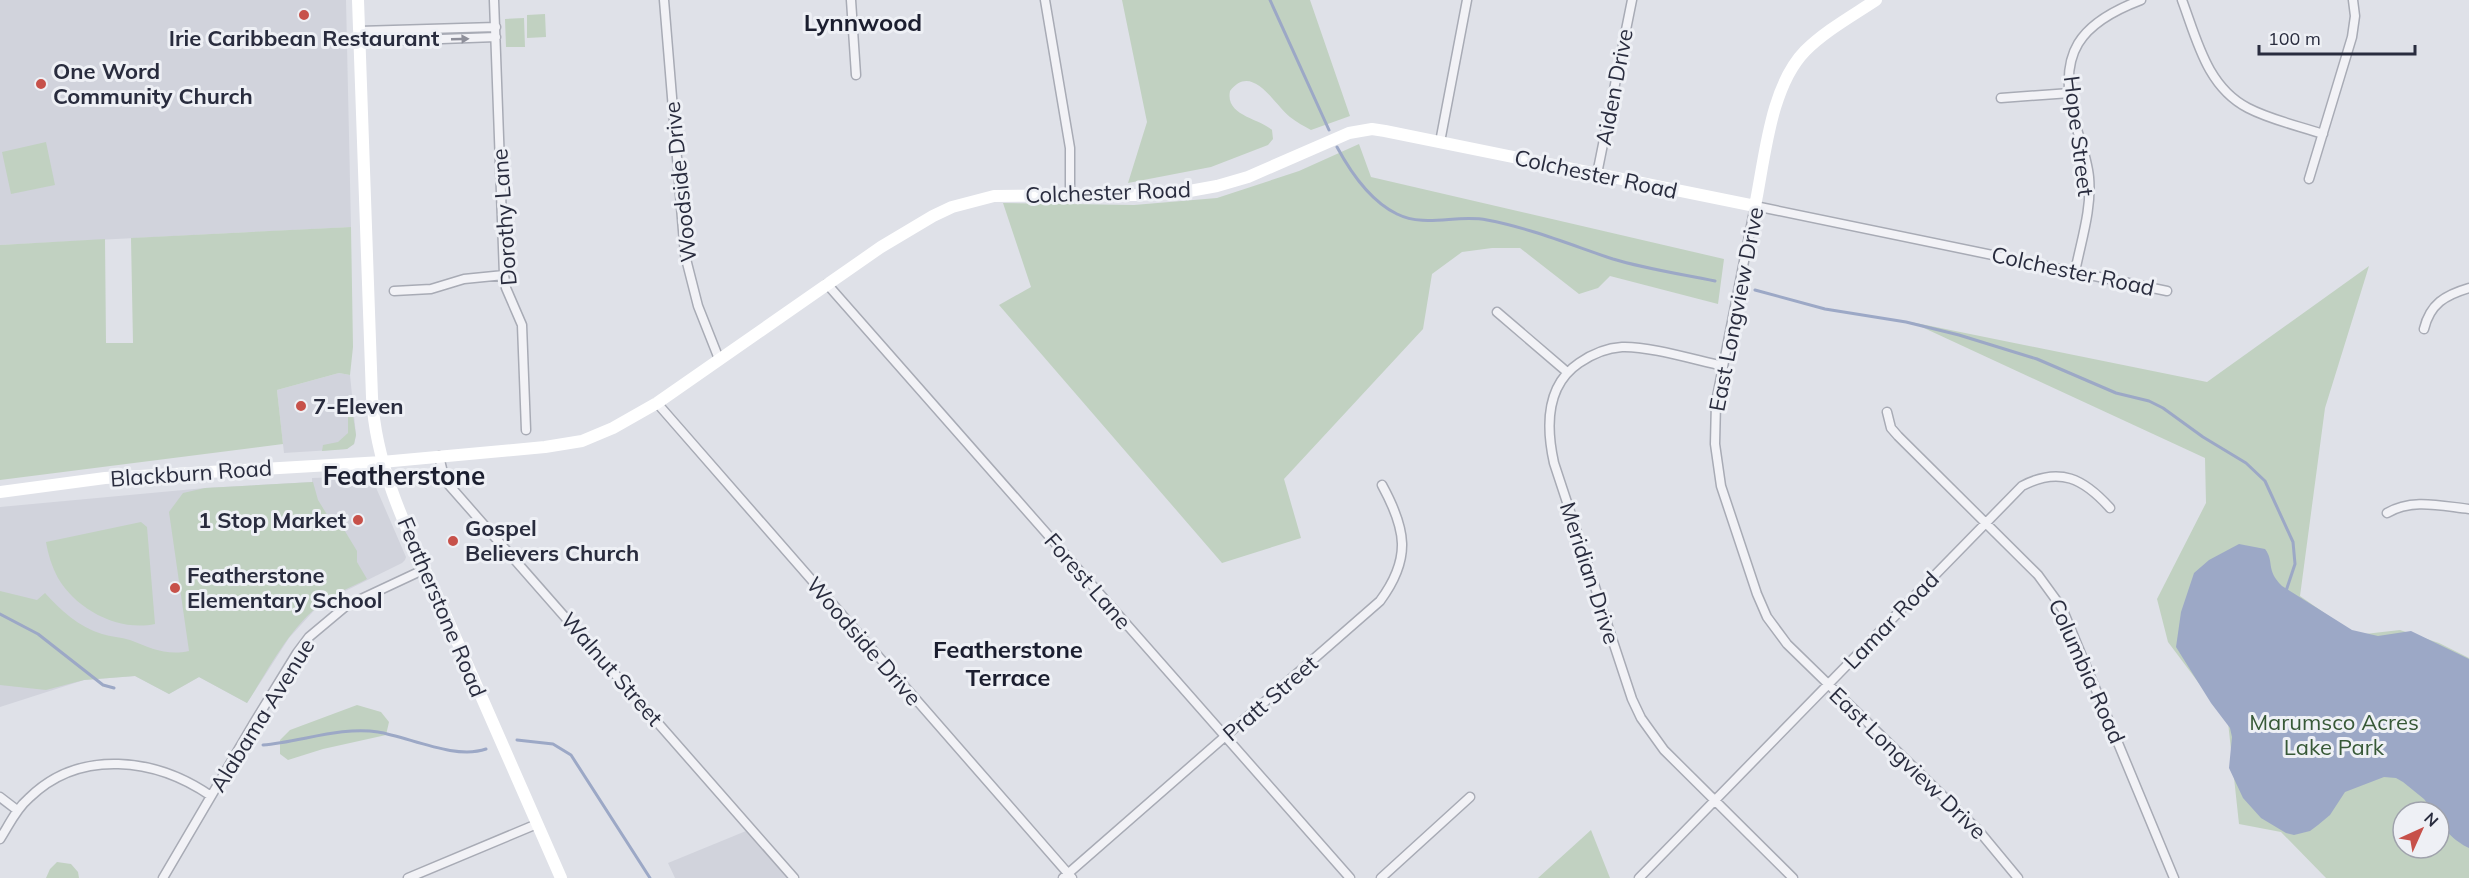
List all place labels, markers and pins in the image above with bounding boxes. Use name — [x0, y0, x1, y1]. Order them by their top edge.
marker: Irie Caribbean Restaurant — [297, 8, 311, 22]
place label: Irie Caribbean Restaurant — [169, 24, 439, 52]
place label: One Word Community Church — [53, 57, 253, 110]
marker: One Word Community Church — [34, 77, 48, 91]
place label: 7-Eleven — [313, 392, 404, 420]
marker: 7-Eleven — [294, 399, 308, 413]
place label: 1 Stop Market — [198, 506, 346, 534]
marker: 1 Stop Market — [351, 513, 365, 527]
place label: Gospel Believers Church — [465, 514, 639, 567]
marker: Gospel Believers Church — [446, 534, 460, 548]
place label: Featherstone Elementary School — [187, 561, 383, 614]
marker: Featherstone Elementary School — [168, 581, 182, 595]

